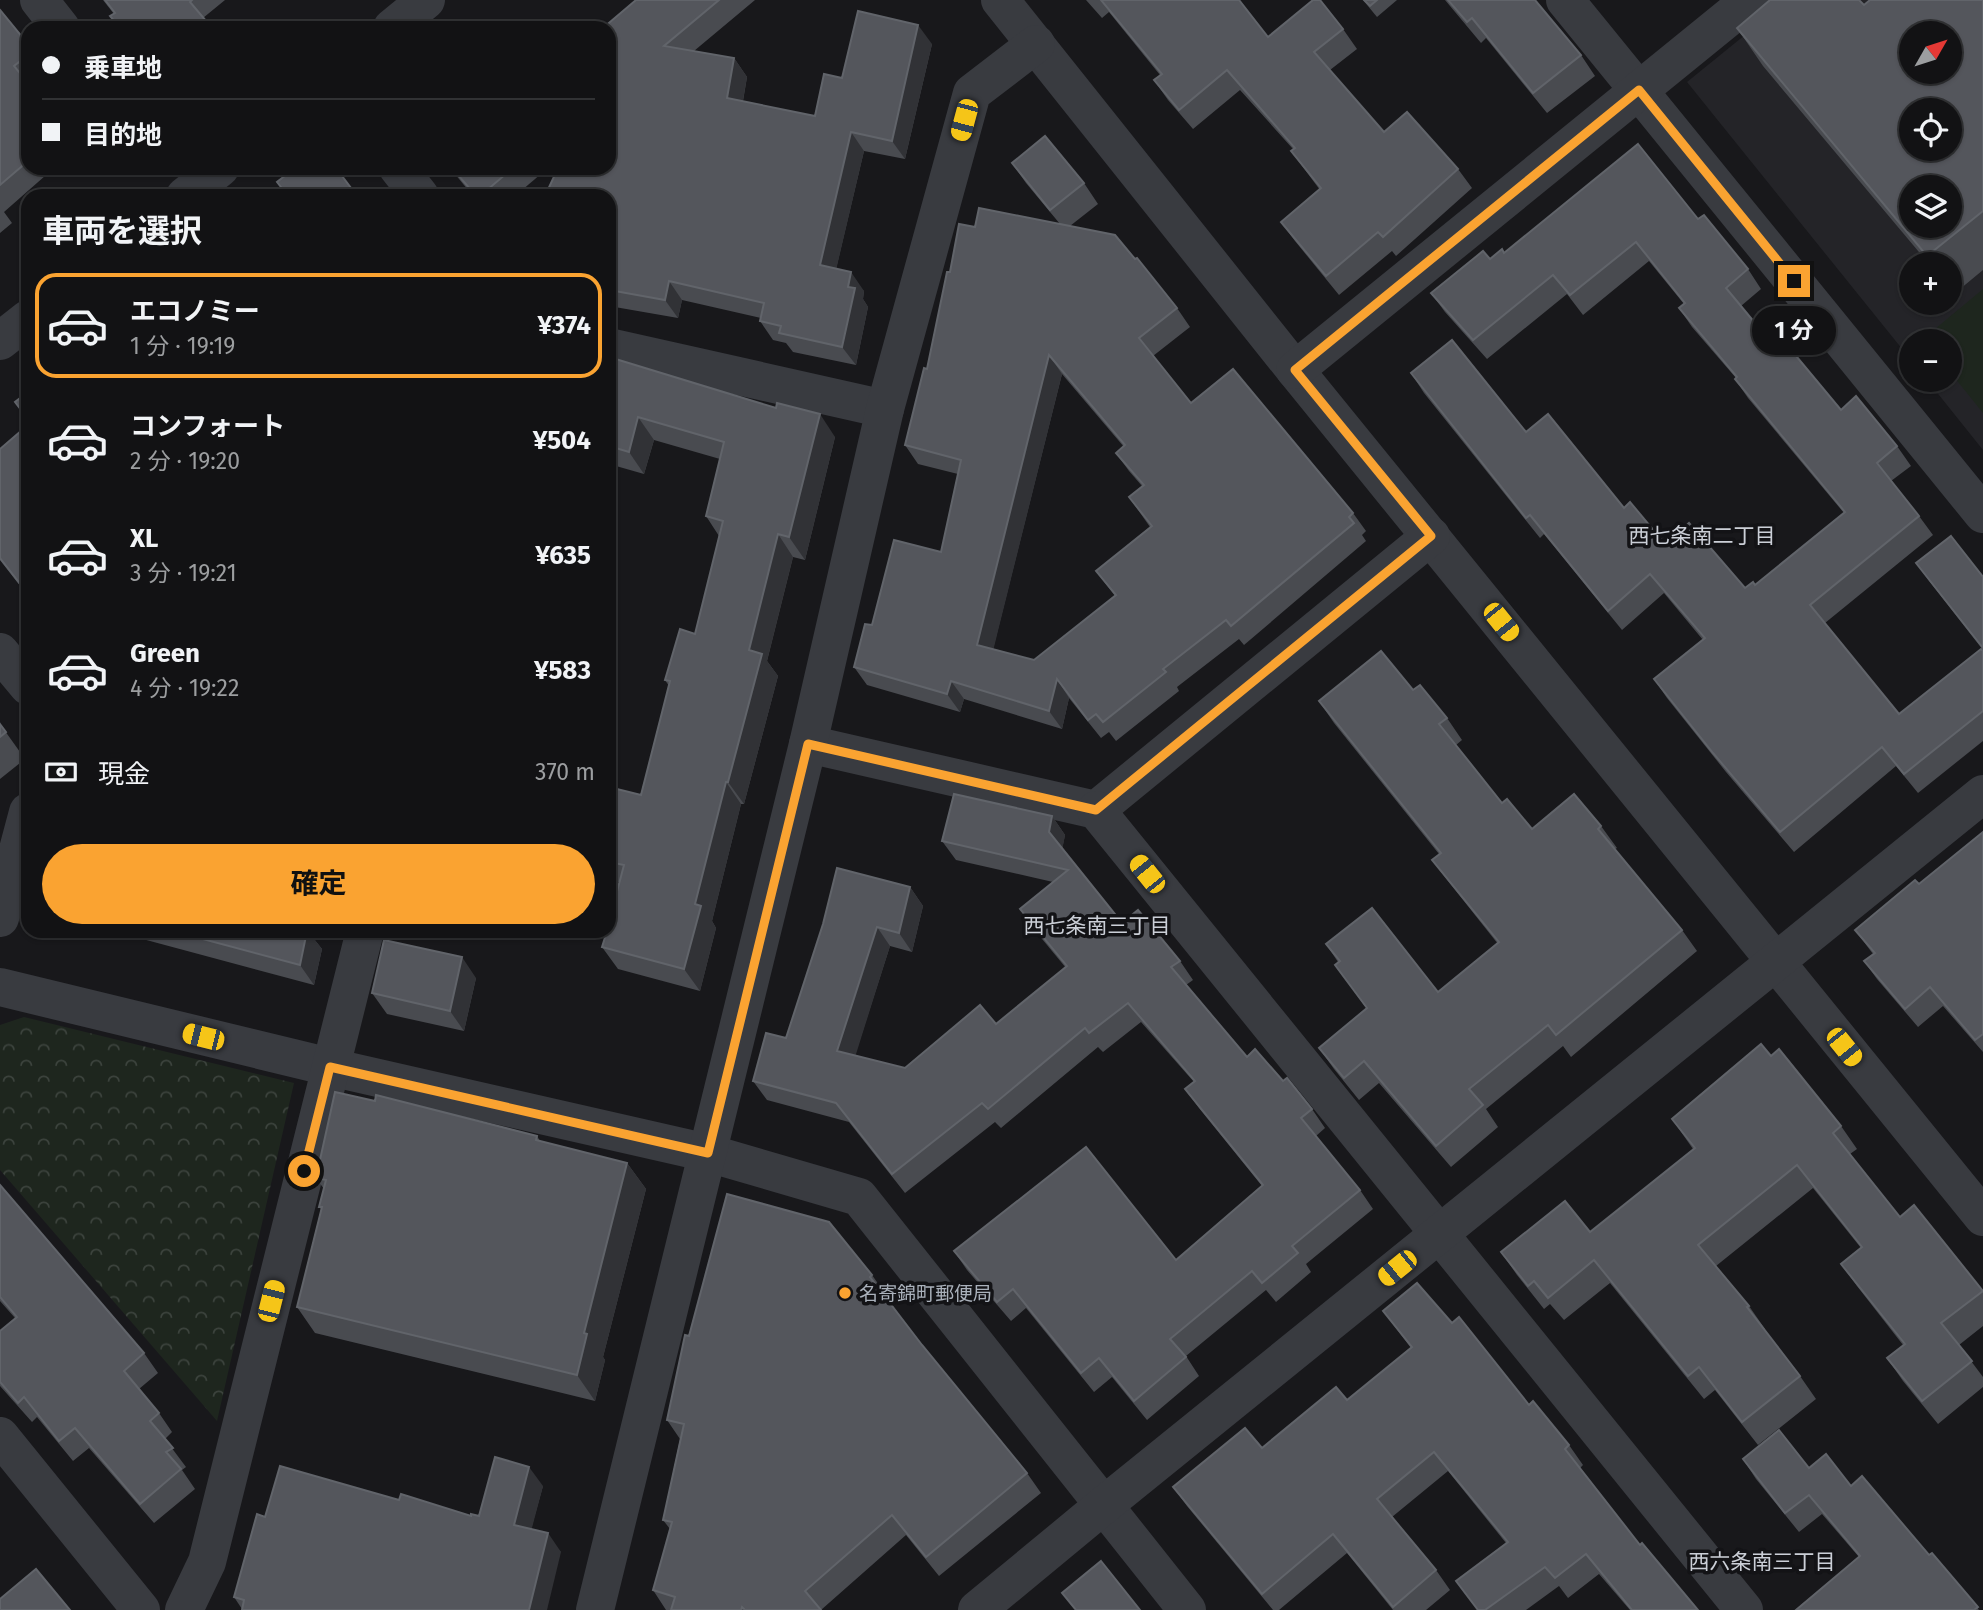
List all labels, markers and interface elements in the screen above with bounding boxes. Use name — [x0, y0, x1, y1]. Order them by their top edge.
north arrow — [1899, 21, 1962, 84]
map controls — [1899, 21, 1962, 392]
text: 乗車地 — [84, 53, 162, 84]
car — [949, 97, 980, 143]
button: locate — [1899, 98, 1962, 161]
text: 目的地 — [84, 120, 162, 151]
button: layers — [1899, 175, 1962, 238]
text: 車両を選択 — [42, 212, 202, 250]
button: + — [1899, 252, 1962, 315]
route end — [1778, 265, 1810, 297]
icon: car — [46, 294, 109, 357]
text: エコノミー — [130, 296, 260, 327]
callout: 1 分 — [1752, 306, 1836, 354]
text: ¥374 — [537, 310, 591, 341]
text: 1 分 — [1774, 316, 1814, 344]
button: − — [1899, 329, 1962, 392]
text: 1 分 · 19:19 — [130, 332, 235, 360]
icon: car — [46, 409, 109, 472]
text: コンフォート — [130, 411, 285, 442]
text: ¥504 — [533, 425, 591, 456]
text: 2 分 · 19:20 — [130, 447, 240, 475]
text: XL — [130, 523, 158, 554]
district label: 西七条南二丁目 — [1629, 523, 1776, 549]
icon: car — [46, 524, 109, 587]
text: ¥635 — [535, 540, 591, 571]
text: 3 分 · 19:21 — [130, 559, 237, 587]
car — [1480, 599, 1523, 645]
text: Green — [130, 638, 200, 669]
icon: car — [46, 639, 109, 702]
text: ¥583 — [534, 655, 591, 686]
text: 4 分 · 19:22 — [130, 674, 239, 702]
icon: cash — [42, 753, 80, 791]
text: 370 m — [535, 758, 595, 786]
text: 現金 — [98, 759, 150, 790]
button: 確定 — [42, 844, 595, 924]
car — [1126, 851, 1169, 897]
district label: 西七条南三丁目 — [1024, 913, 1171, 939]
car — [181, 1022, 226, 1052]
car — [1823, 1024, 1866, 1070]
route start — [288, 1155, 320, 1187]
car — [1375, 1247, 1420, 1289]
car — [256, 1278, 287, 1324]
place label: 名寄錦町郵便局 — [859, 1282, 992, 1305]
marker: 名寄錦町郵便局 — [837, 1285, 853, 1301]
district label: 西六条南三丁目 — [1689, 1549, 1836, 1575]

